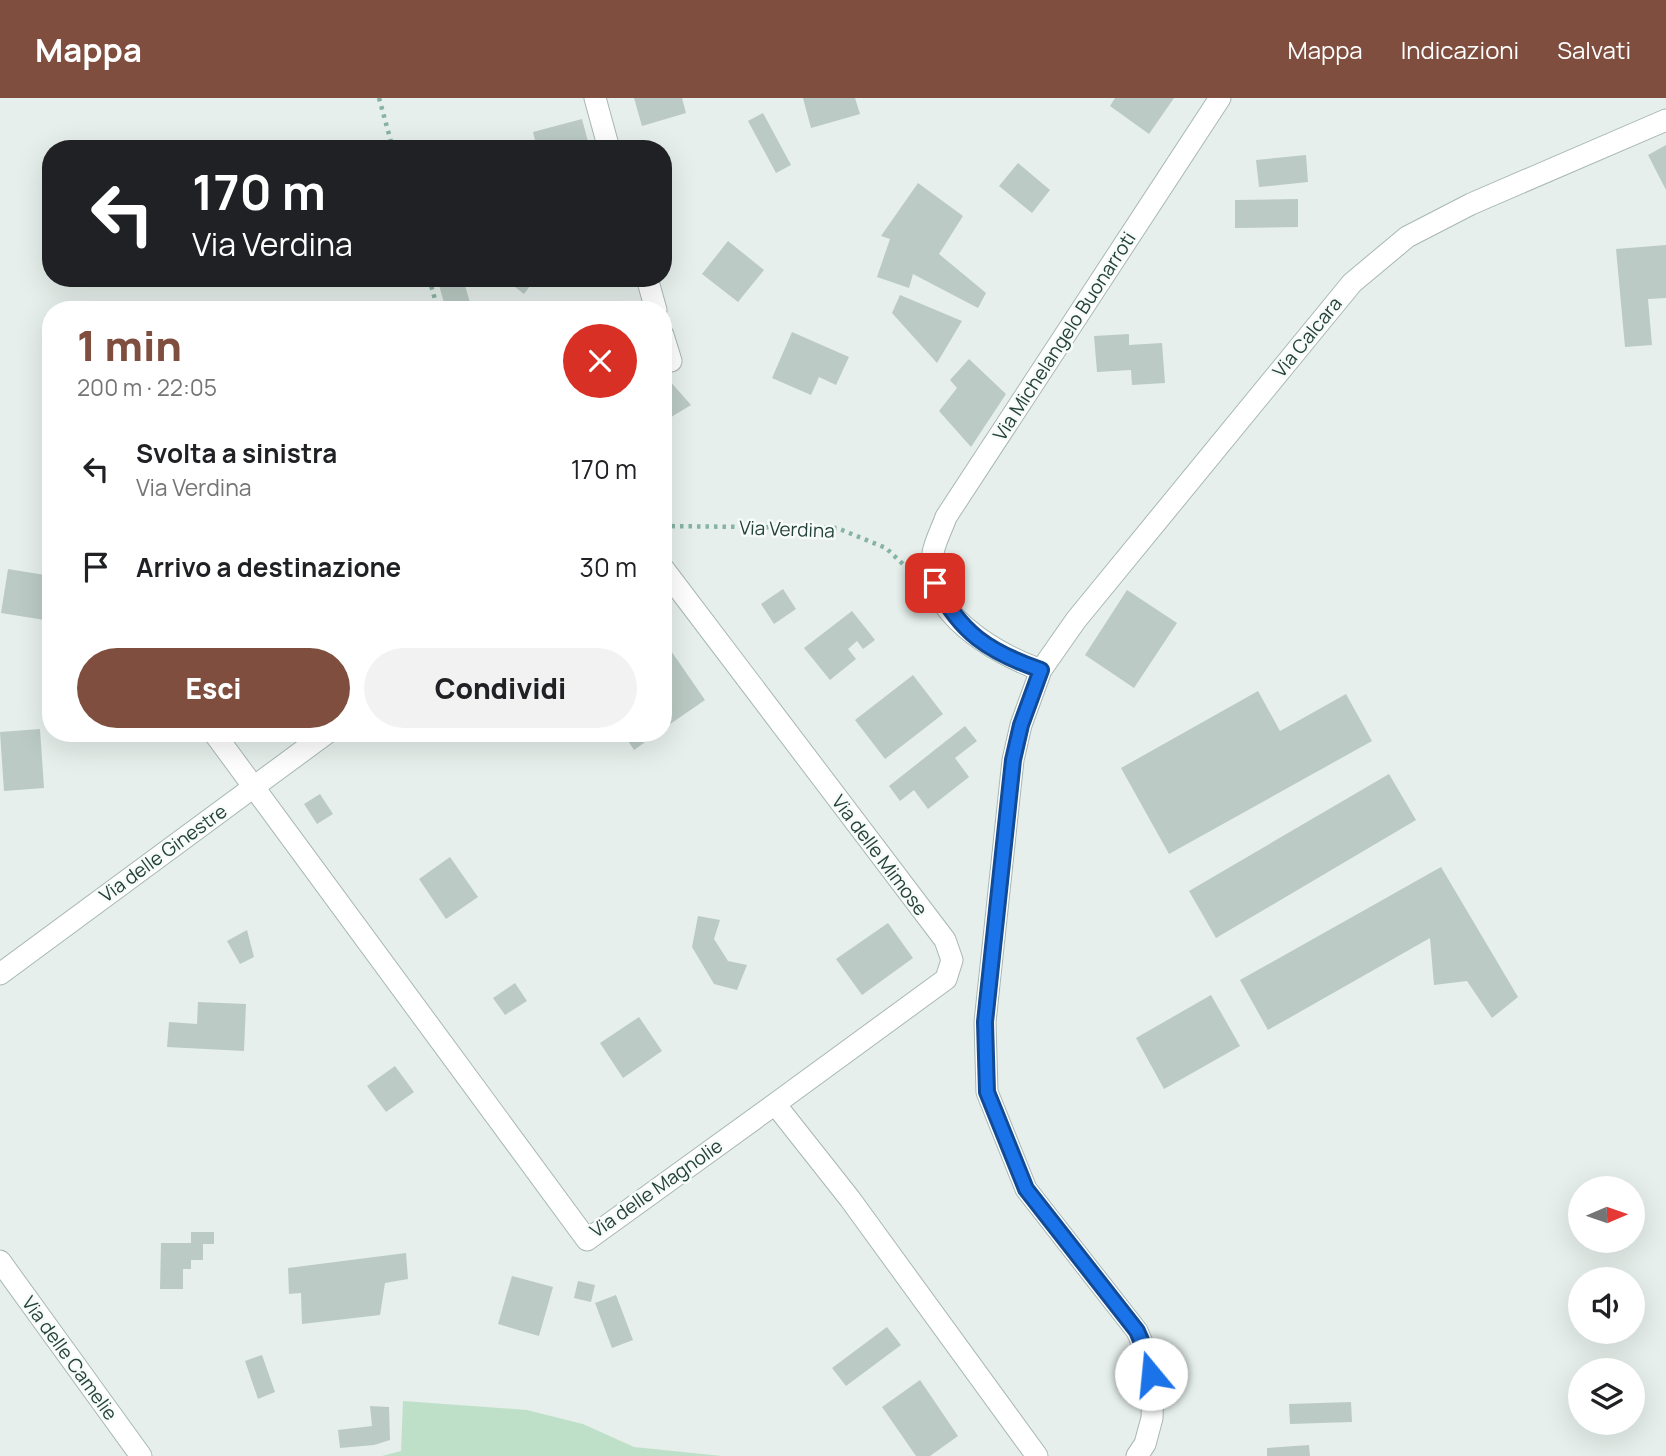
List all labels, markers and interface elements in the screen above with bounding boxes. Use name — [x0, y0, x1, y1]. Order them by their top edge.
text: Mappa — [35, 27, 142, 72]
text: Mappa — [1287, 33, 1363, 66]
text: Indicazioni — [1401, 33, 1519, 66]
text: Salvati — [1557, 33, 1631, 66]
text: 170 m — [192, 158, 326, 225]
icon: left — [77, 168, 168, 259]
text: Via Verdina — [192, 222, 353, 266]
street label: Via Michelangelo Buonarroti — [987, 227, 1141, 445]
street label: Via Calcara — [1267, 291, 1347, 383]
text: 1 min — [77, 316, 182, 374]
button: close — [563, 324, 637, 398]
text: 200 m · 22:05 — [77, 371, 217, 403]
text: Svolta a sinistra — [136, 435, 337, 471]
icon: left — [77, 450, 115, 488]
text: 170 m — [571, 451, 637, 487]
text: Via Verdina — [136, 471, 252, 503]
street label: Via Verdina — [739, 514, 835, 544]
icon: arrive — [77, 548, 115, 586]
text: Arrivo a destinazione — [136, 549, 401, 585]
text: 30 m — [580, 549, 637, 585]
pin — [905, 553, 965, 613]
icon: arrive — [916, 564, 954, 602]
button: Esci — [77, 648, 350, 728]
button: Condividi — [364, 648, 637, 728]
street label: Via delle Mimose — [826, 789, 934, 921]
street label: Via delle Ginestre — [94, 798, 232, 908]
street label: Via delle Magnolie — [585, 1133, 727, 1243]
north arrow — [1568, 1176, 1645, 1253]
map controls — [1568, 1176, 1645, 1435]
button: sound — [1568, 1267, 1645, 1344]
street label: Via delle Camelie — [16, 1291, 124, 1425]
position arrow — [1114, 1337, 1188, 1411]
button: layers — [1568, 1358, 1645, 1435]

